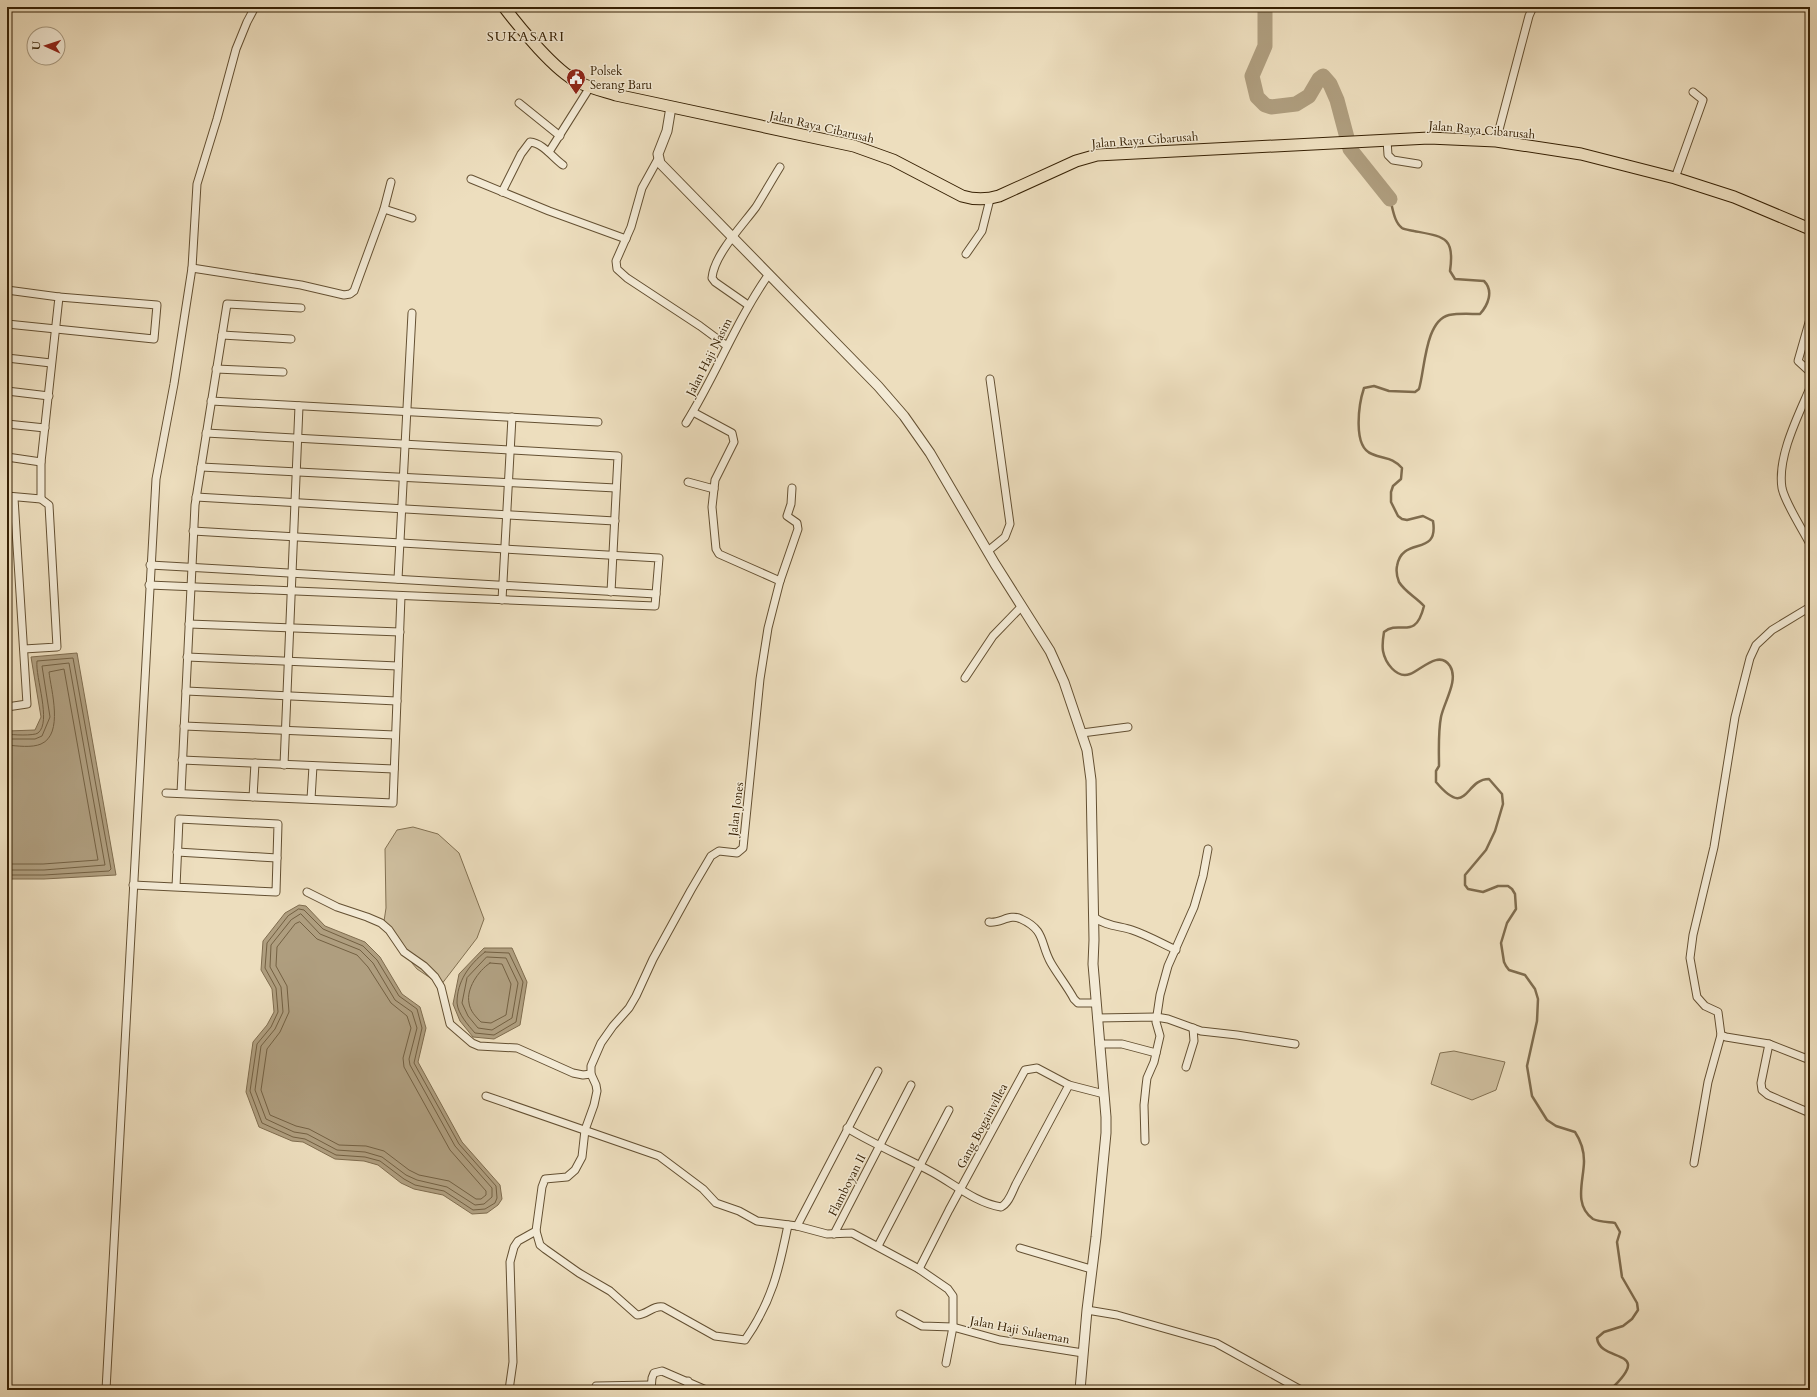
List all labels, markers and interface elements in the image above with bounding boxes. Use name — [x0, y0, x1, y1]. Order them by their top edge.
north arrow — [26, 26, 66, 66]
district label: SUKASARI — [487, 27, 565, 46]
text: U — [29, 41, 44, 50]
place label: Polsek Serang Baru — [590, 63, 653, 93]
public building icon: Polsek Serang Baru — [565, 67, 587, 95]
street label: Jalan Raya Cibarusah — [766, 107, 876, 147]
street label: Jalan Raya Cibarusah — [1426, 117, 1536, 143]
street label: Jalan Raya Cibarusah — [1089, 128, 1199, 152]
street label: Jalan Haji Nasim — [682, 314, 736, 401]
street label: Jalan Jones — [725, 781, 747, 839]
street label: Gang Bogainvillea — [953, 1080, 1012, 1171]
street label: Flamboyan II — [824, 1151, 870, 1219]
street label: Jalan Haji Sulaeman — [967, 1312, 1071, 1348]

